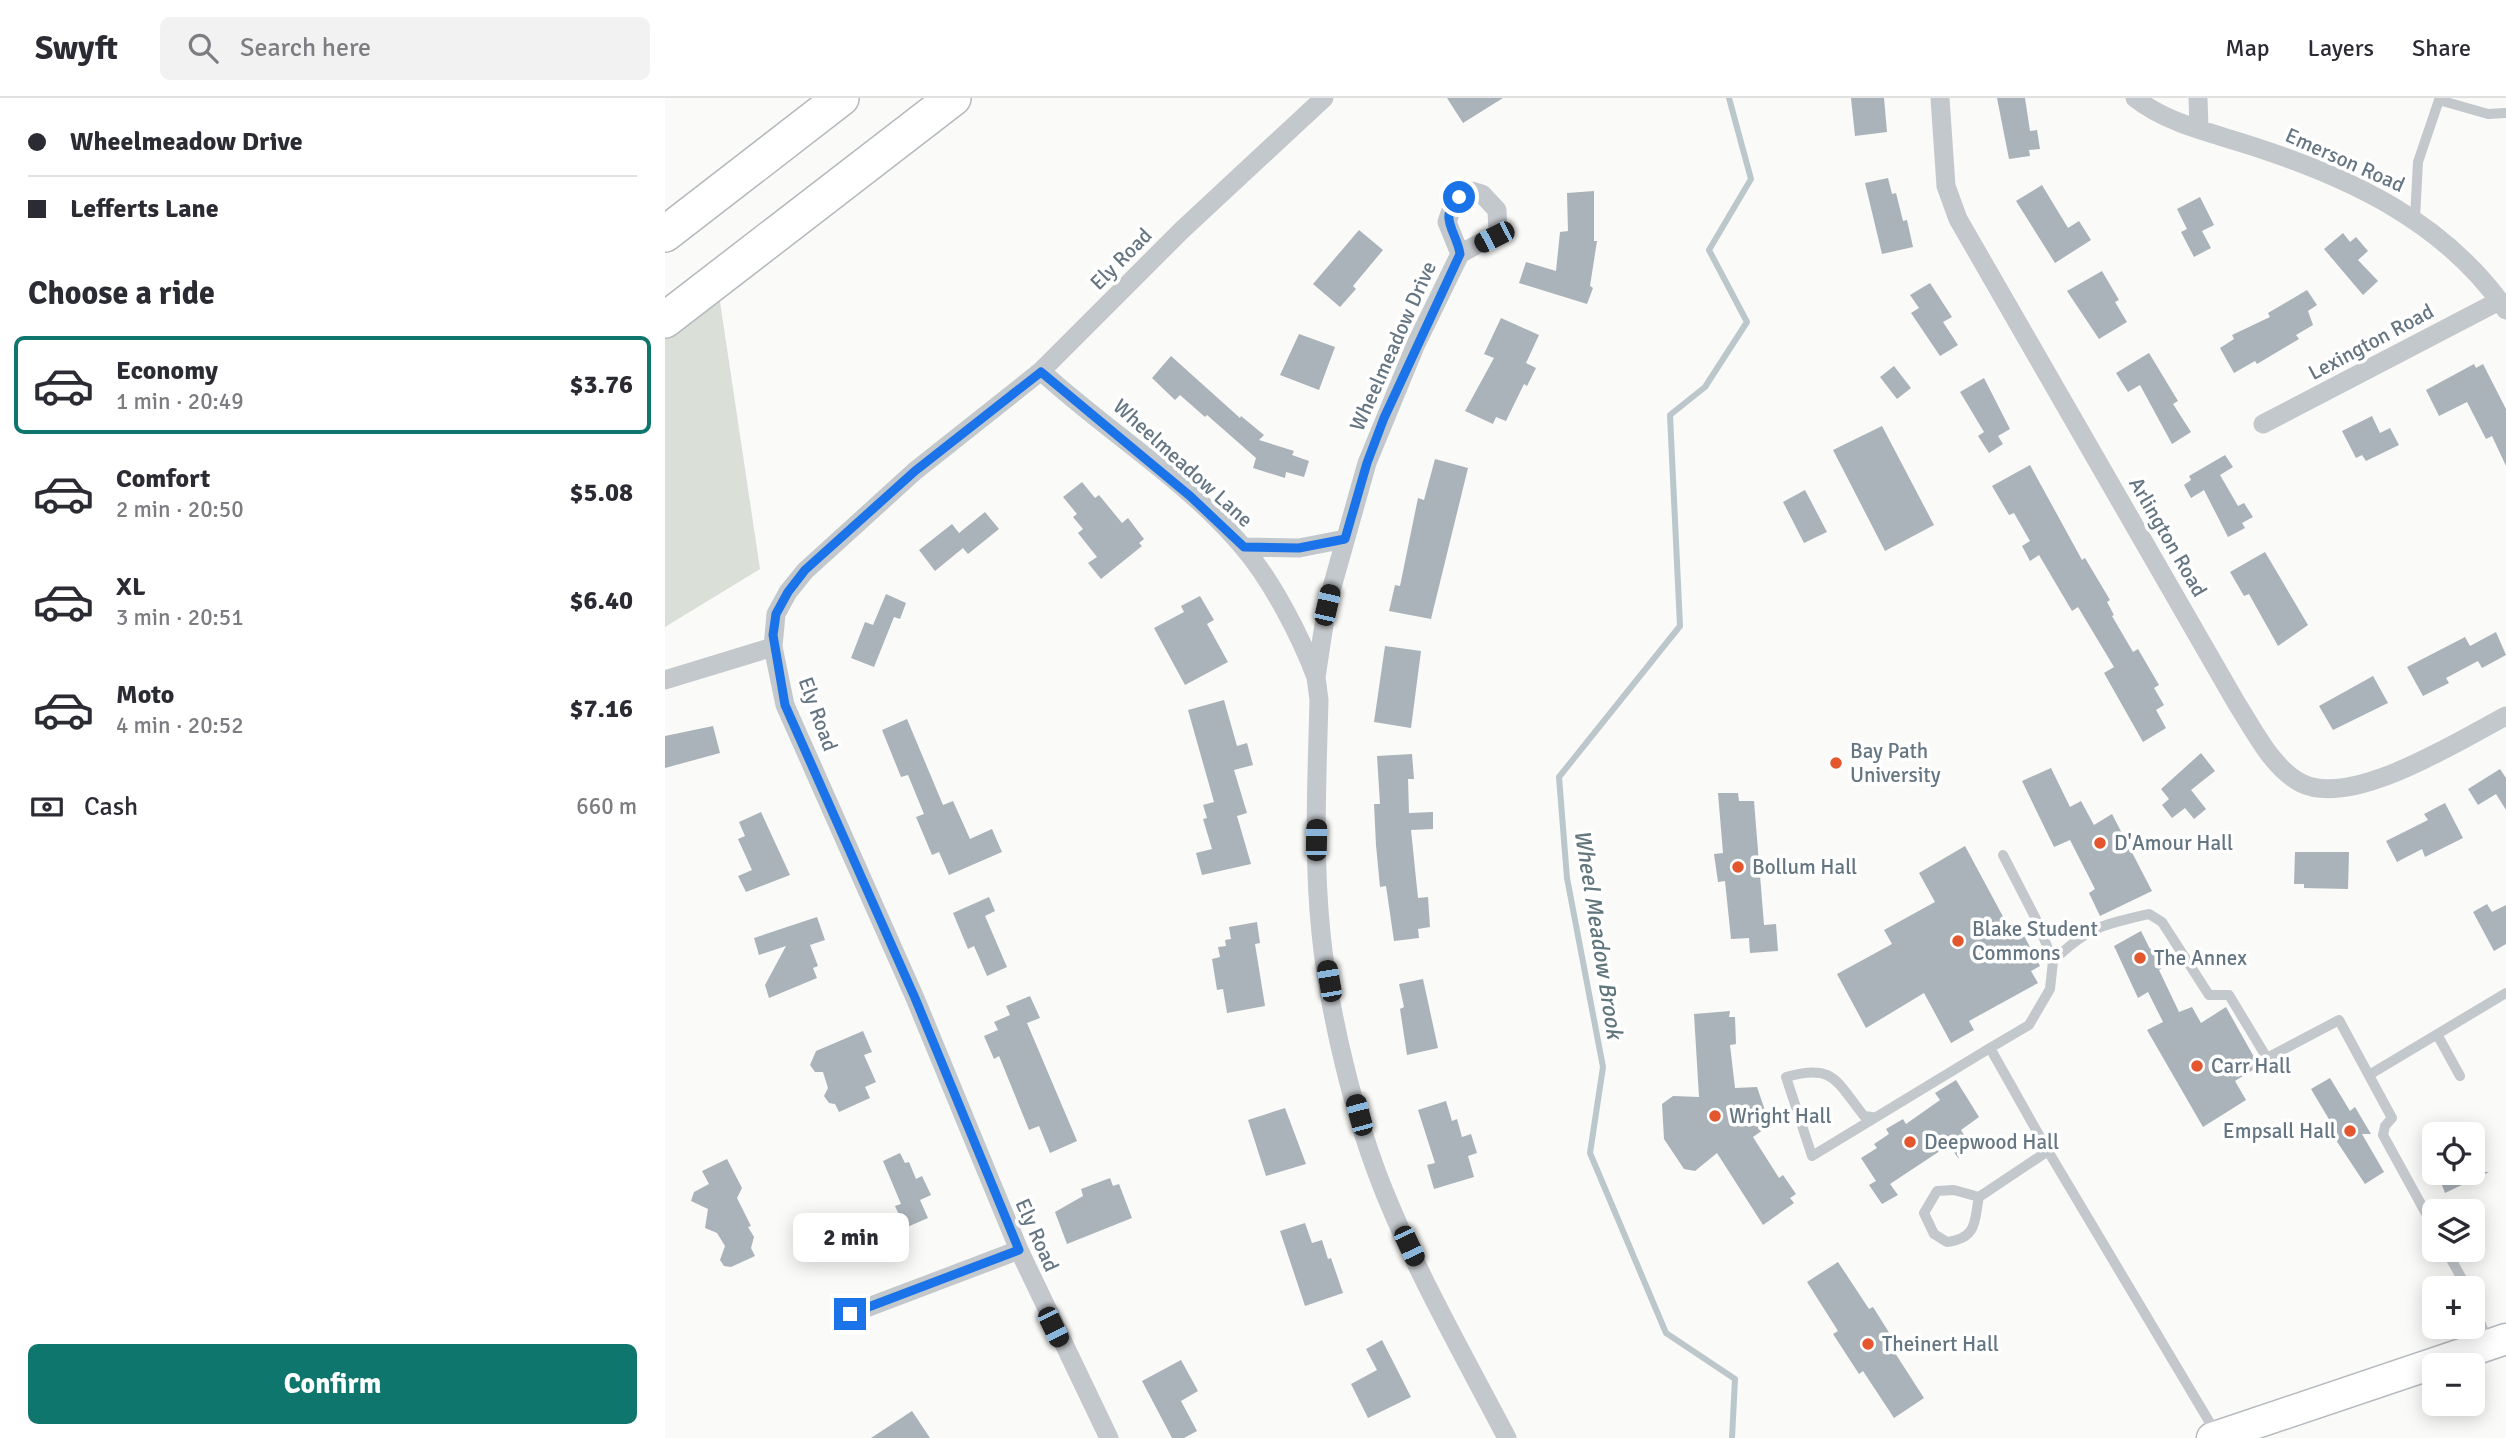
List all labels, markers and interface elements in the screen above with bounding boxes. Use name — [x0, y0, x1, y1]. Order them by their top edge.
search box — [160, 17, 650, 80]
text: Swyft — [35, 28, 118, 69]
icon: search — [184, 29, 222, 67]
text: Search here — [240, 32, 371, 64]
text: Map — [2225, 33, 2270, 63]
text: Layers — [2308, 33, 2374, 63]
text: Share — [2412, 33, 2471, 63]
street label: Emerson Road — [2281, 122, 2409, 198]
text: Wheelmeadow Drive — [70, 126, 303, 158]
route start — [1443, 181, 1475, 213]
text: Lefferts Lane — [70, 193, 219, 225]
car — [1471, 218, 1518, 256]
street label: Ely Road — [1085, 223, 1157, 295]
street label: Wheelmeadow Drive — [1344, 257, 1442, 435]
text: Choose a ride — [28, 274, 215, 313]
street label: Lexington Road — [2304, 298, 2438, 386]
icon: car — [32, 354, 95, 417]
text: Economy — [116, 355, 218, 387]
text: $3.76 — [569, 369, 633, 401]
text: 1 min · 20:49 — [116, 387, 244, 416]
street label: Wheelmeadow Lane — [1108, 393, 1258, 533]
icon: car — [32, 462, 95, 525]
text: Comfort — [116, 463, 210, 495]
street label: Arlington Road — [2123, 472, 2213, 602]
text: $5.08 — [569, 477, 633, 509]
text: 2 min · 20:50 — [116, 495, 244, 524]
icon: car — [32, 570, 95, 633]
text: XL — [116, 571, 146, 603]
car — [1313, 582, 1342, 628]
text: $6.40 — [569, 585, 633, 617]
text: 3 min · 20:51 — [116, 603, 244, 632]
street label: Ely Road — [793, 673, 843, 755]
icon: car — [32, 678, 95, 741]
text: Moto — [116, 679, 174, 711]
text: $7.16 — [569, 693, 633, 725]
text: 4 min · 20:52 — [116, 711, 244, 740]
place label: Bay Path University — [1850, 738, 1941, 788]
marker: Bay Path University — [1828, 755, 1844, 771]
icon: cash — [28, 788, 66, 826]
text: Cash — [84, 791, 138, 823]
text: 660 m — [576, 792, 637, 821]
car — [1306, 819, 1327, 861]
water label: Wheel Meadow Brook — [1568, 828, 1630, 1043]
place label: D'Amour Hall — [2114, 830, 2233, 856]
marker: D'Amour Hall — [2092, 835, 2108, 851]
place label: Bollum Hall — [1752, 854, 1857, 880]
marker: Bollum Hall — [1730, 859, 1746, 875]
place label: Blake Student Commons — [1972, 916, 2098, 966]
marker: Blake Student Commons — [1950, 933, 1966, 949]
place label: The Annex — [2154, 945, 2247, 971]
marker: The Annex — [2132, 950, 2148, 966]
car — [1316, 958, 1343, 1004]
place label: Carr Hall — [2211, 1053, 2291, 1079]
marker: Carr Hall — [2189, 1058, 2205, 1074]
car — [1344, 1092, 1375, 1138]
place label: Wright Hall — [1729, 1103, 1832, 1129]
marker: Wright Hall — [1707, 1108, 1723, 1124]
place label: Empsall Hall — [2223, 1118, 2336, 1144]
map controls — [2422, 1122, 2485, 1416]
button: locate — [2422, 1122, 2485, 1185]
marker: Empsall Hall — [2342, 1123, 2358, 1139]
place label: Deepwood Hall — [1924, 1129, 2059, 1155]
marker: Deepwood Hall — [1902, 1134, 1918, 1150]
street label: Ely Road — [1009, 1194, 1065, 1276]
button: layers — [2422, 1199, 2485, 1262]
callout: 2 min — [792, 1212, 908, 1262]
text: 2 min — [823, 1223, 879, 1252]
car — [1391, 1223, 1428, 1269]
button: + — [2422, 1276, 2485, 1339]
route end — [834, 1298, 866, 1330]
car — [1035, 1304, 1072, 1350]
place label: Theinert Hall — [1882, 1331, 1999, 1357]
marker: Theinert Hall — [1860, 1336, 1876, 1352]
button: Confirm — [28, 1344, 637, 1424]
button: − — [2422, 1353, 2485, 1416]

